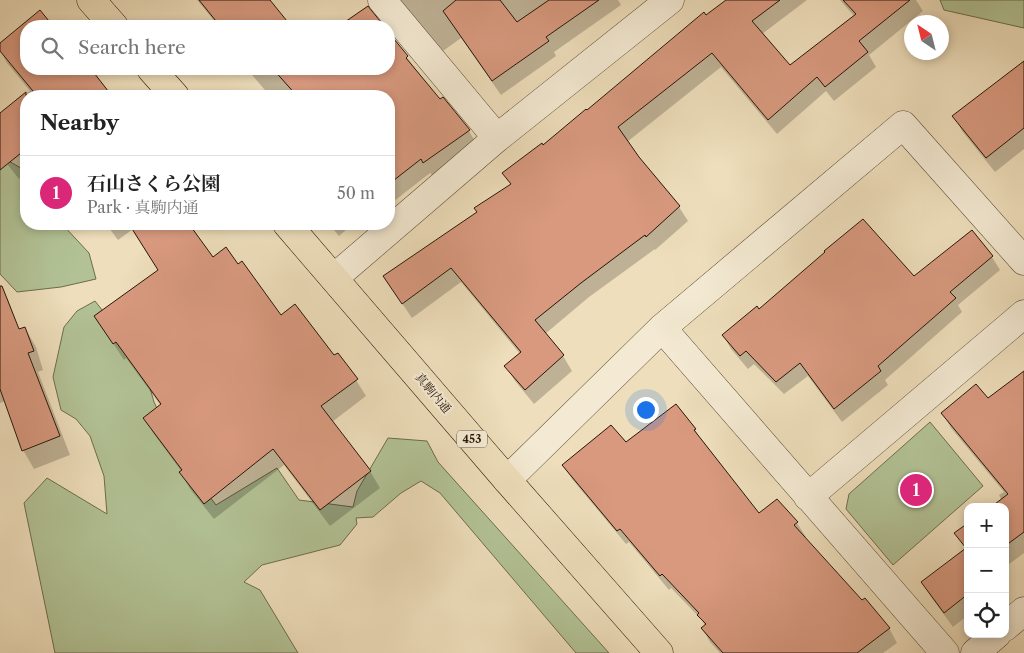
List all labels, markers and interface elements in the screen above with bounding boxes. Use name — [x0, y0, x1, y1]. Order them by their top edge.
north arrow — [904, 15, 949, 60]
search box — [20, 20, 395, 75]
icon: search — [38, 34, 66, 62]
text: Search here — [78, 36, 186, 59]
text: Nearby — [40, 110, 119, 135]
text: 石山さくら公園 — [87, 172, 220, 195]
text: 1 — [52, 183, 60, 203]
text: 50 m — [337, 183, 375, 203]
text: Park · 真駒内通 — [87, 197, 198, 217]
street label: 真駒内通 — [412, 369, 455, 416]
your location — [633, 397, 659, 423]
road number: 453 — [457, 430, 487, 448]
pin: 1 — [900, 471, 932, 509]
map controls — [964, 503, 1009, 638]
button: + — [964, 503, 1009, 548]
button: − — [964, 548, 1009, 593]
button: locate — [964, 593, 1009, 638]

